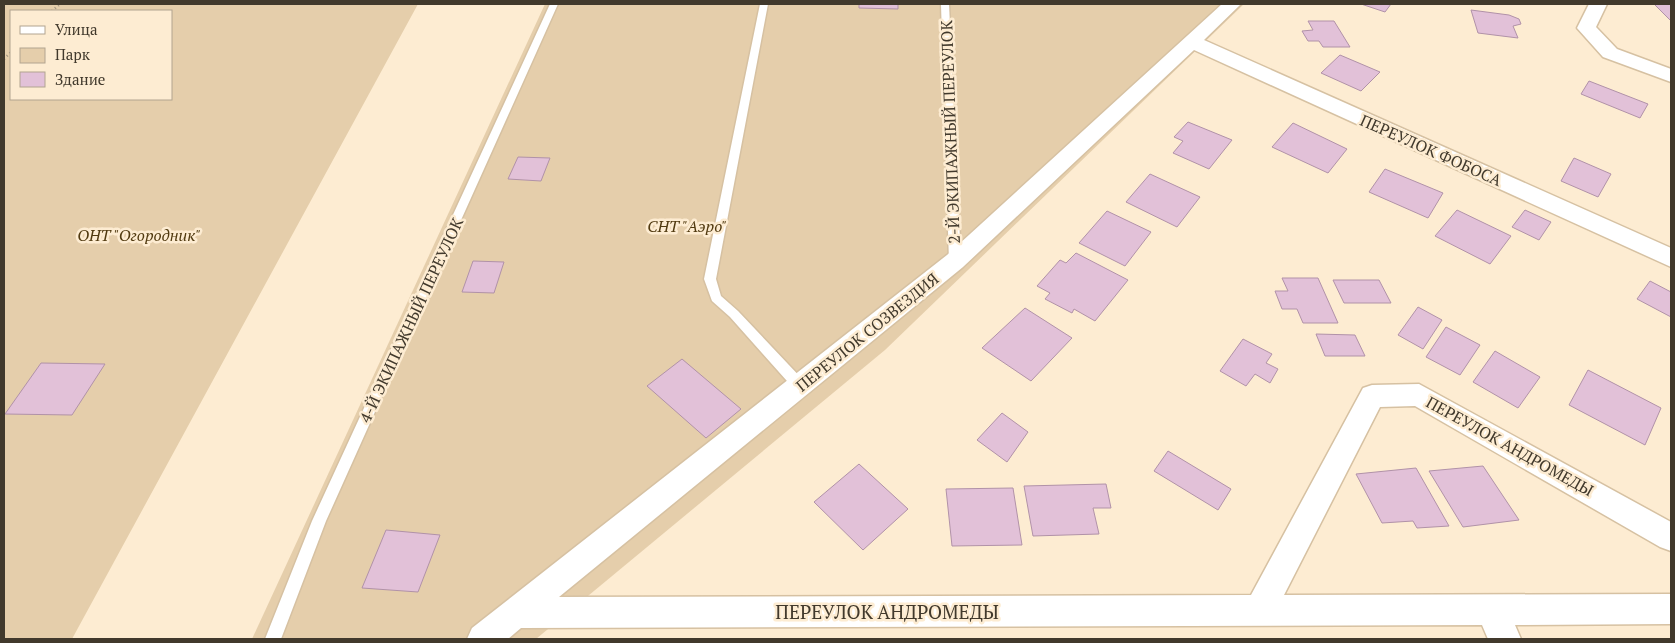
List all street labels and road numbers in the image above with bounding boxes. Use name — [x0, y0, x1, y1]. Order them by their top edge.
street label: 2-Й ЭКИПАЖНЫЙ ПЕРЕУЛОК — [935, 19, 965, 244]
street label: ПЕРЕУЛОК ФОБОСА — [1357, 109, 1505, 191]
street label: 4-Й ЭКИПАЖНЫЙ ПЕРЕУЛОК — [354, 213, 469, 426]
street label: ПЕРЕУЛОК СОЗВЕЗДИЯ — [791, 268, 943, 396]
street label: ПЕРЕУЛОК АНДРОМЕДЫ — [1422, 391, 1598, 501]
street label: ПЕРЕУЛОК АНДРОМЕДЫ — [775, 599, 999, 624]

